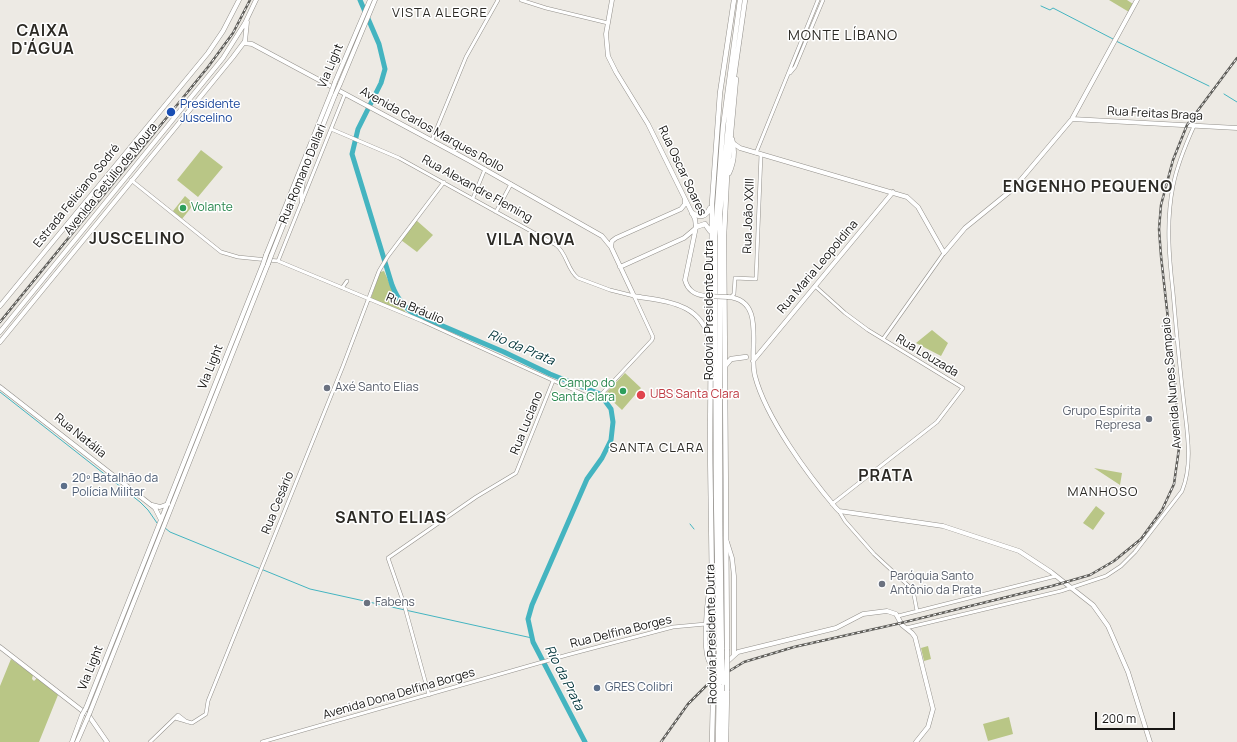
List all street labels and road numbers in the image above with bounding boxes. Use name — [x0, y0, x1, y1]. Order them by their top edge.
street label: Via Light — [315, 42, 347, 90]
street label: Avenida Carlos Marques Rollo — [357, 84, 507, 176]
street label: Rua Freitas Braga — [1107, 104, 1203, 124]
street label: Avenida Getúlio de Moura — [61, 120, 161, 238]
street label: Rua Romano Dallari — [276, 122, 330, 226]
street label: Rua Oscar Soares — [655, 124, 709, 218]
street label: Estrada Feliciano Sodré — [31, 141, 123, 251]
street label: Rua Alexandre Fleming — [419, 153, 535, 225]
street label: Rua João XXIII — [740, 178, 758, 254]
street label: Rua Maria Leopoldina — [775, 217, 861, 317]
street label: Rodovia Presidente Dutra — [703, 240, 717, 380]
street label: Rua Bráulio — [384, 290, 446, 328]
street label: Avenida Nunes Sampaio — [1159, 317, 1185, 449]
street label: Rua Louzada — [893, 332, 961, 380]
street label: Via Light — [196, 343, 226, 391]
street label: Rua Luciano — [508, 389, 546, 457]
street label: Rua Natália — [51, 411, 109, 461]
street label: Rua Cesário — [259, 469, 297, 537]
street label: Rodovia Presidente Dutra — [704, 564, 720, 704]
street label: Rua Delfina Borges — [569, 612, 673, 652]
street label: Via Light — [76, 644, 106, 692]
street label: Avenida Dona Delfina Borges — [321, 665, 477, 723]

